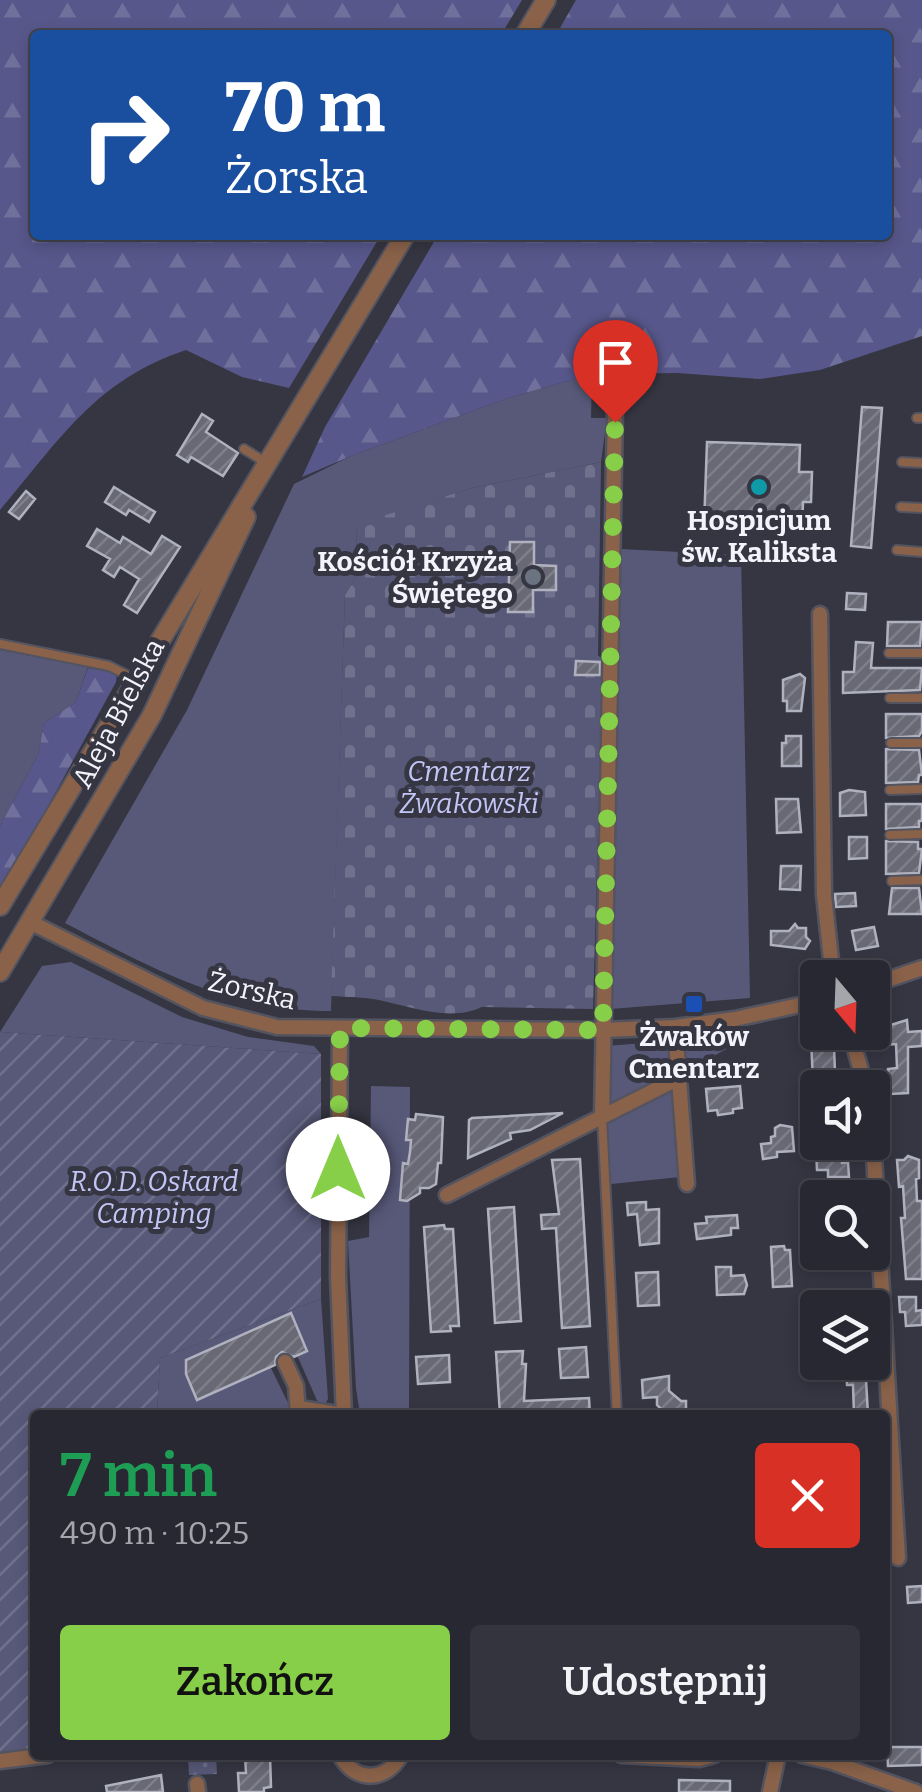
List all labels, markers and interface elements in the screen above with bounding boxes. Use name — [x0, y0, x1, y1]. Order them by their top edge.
text: 70 m — [225, 66, 385, 150]
icon: right — [60, 70, 190, 200]
text: Żorska — [225, 151, 368, 205]
pin — [573, 320, 658, 423]
icon: arrive — [588, 335, 643, 390]
marker: Hospicjum św. Kaliksta — [748, 476, 770, 498]
place label: Hospicjum św. Kaliksta — [681, 504, 837, 569]
place label: Kościół Krzyża Świętego — [317, 545, 513, 610]
marker: Kościół Krzyża Świętego — [522, 566, 544, 588]
street label: Aleja Bielska — [65, 633, 171, 793]
park label: Cmentarz Żwakowski — [399, 755, 539, 820]
north arrow — [800, 960, 890, 1050]
map controls — [800, 960, 890, 1380]
street label: Żorska — [205, 964, 299, 1017]
marker: Żwaków Cmentarz — [683, 993, 705, 1015]
place label: Żwaków Cmentarz — [628, 1020, 760, 1085]
button: sound — [800, 1070, 890, 1160]
position arrow — [286, 1117, 390, 1221]
park label: R.O.D. Oskard Camping — [69, 1165, 239, 1230]
button: search — [800, 1180, 890, 1270]
button: layers — [800, 1290, 890, 1380]
text: 7 min — [60, 1440, 217, 1512]
button: close — [755, 1443, 860, 1548]
text: 490 m · 10:25 — [60, 1514, 249, 1552]
button: Zakończ — [60, 1625, 450, 1740]
button: Udostępnij — [470, 1625, 860, 1740]

